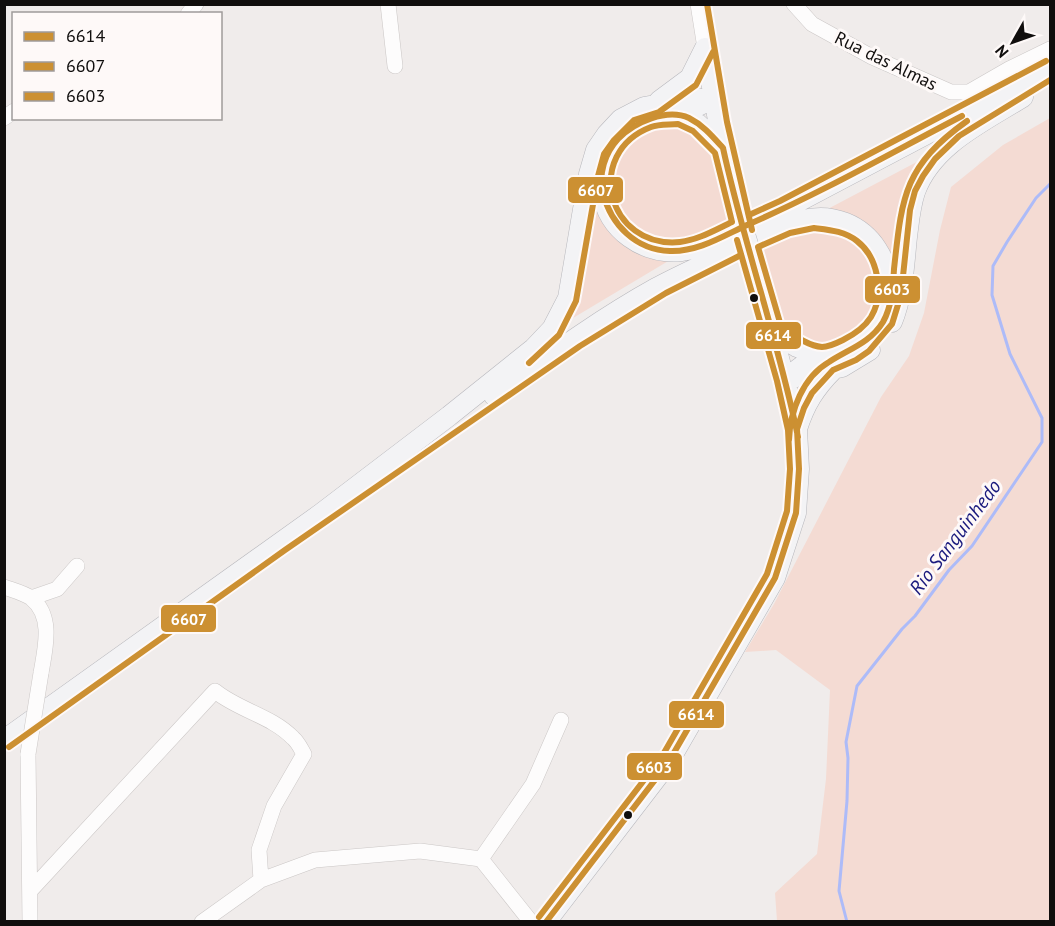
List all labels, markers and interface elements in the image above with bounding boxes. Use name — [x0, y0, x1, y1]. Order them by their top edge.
legend — [12, 12, 222, 120]
north arrow — [983, 12, 1043, 72]
text: 6614 — [66, 24, 105, 47]
street label: Rua das Almas — [831, 26, 941, 95]
text: N — [990, 41, 1013, 62]
text: 6607 — [66, 54, 105, 77]
text: 6603 — [66, 84, 105, 107]
line badge: 6607 — [567, 176, 624, 204]
text: 6607 — [578, 180, 614, 200]
line badge: 6603 — [864, 275, 921, 304]
text: 6603 — [874, 279, 910, 299]
unlabelled marker — [748, 292, 760, 304]
line badge: 6614 — [745, 321, 802, 350]
text: 6614 — [755, 325, 791, 345]
water label: Rio Sanguinhedo — [903, 474, 1007, 600]
line badge: 6607 — [160, 604, 217, 633]
text: 6607 — [171, 609, 207, 629]
line badge: 6614 — [668, 700, 725, 729]
text: 6614 — [678, 704, 714, 724]
line badge: 6603 — [626, 752, 683, 781]
text: 6603 — [636, 757, 672, 777]
unlabelled marker — [622, 809, 634, 821]

